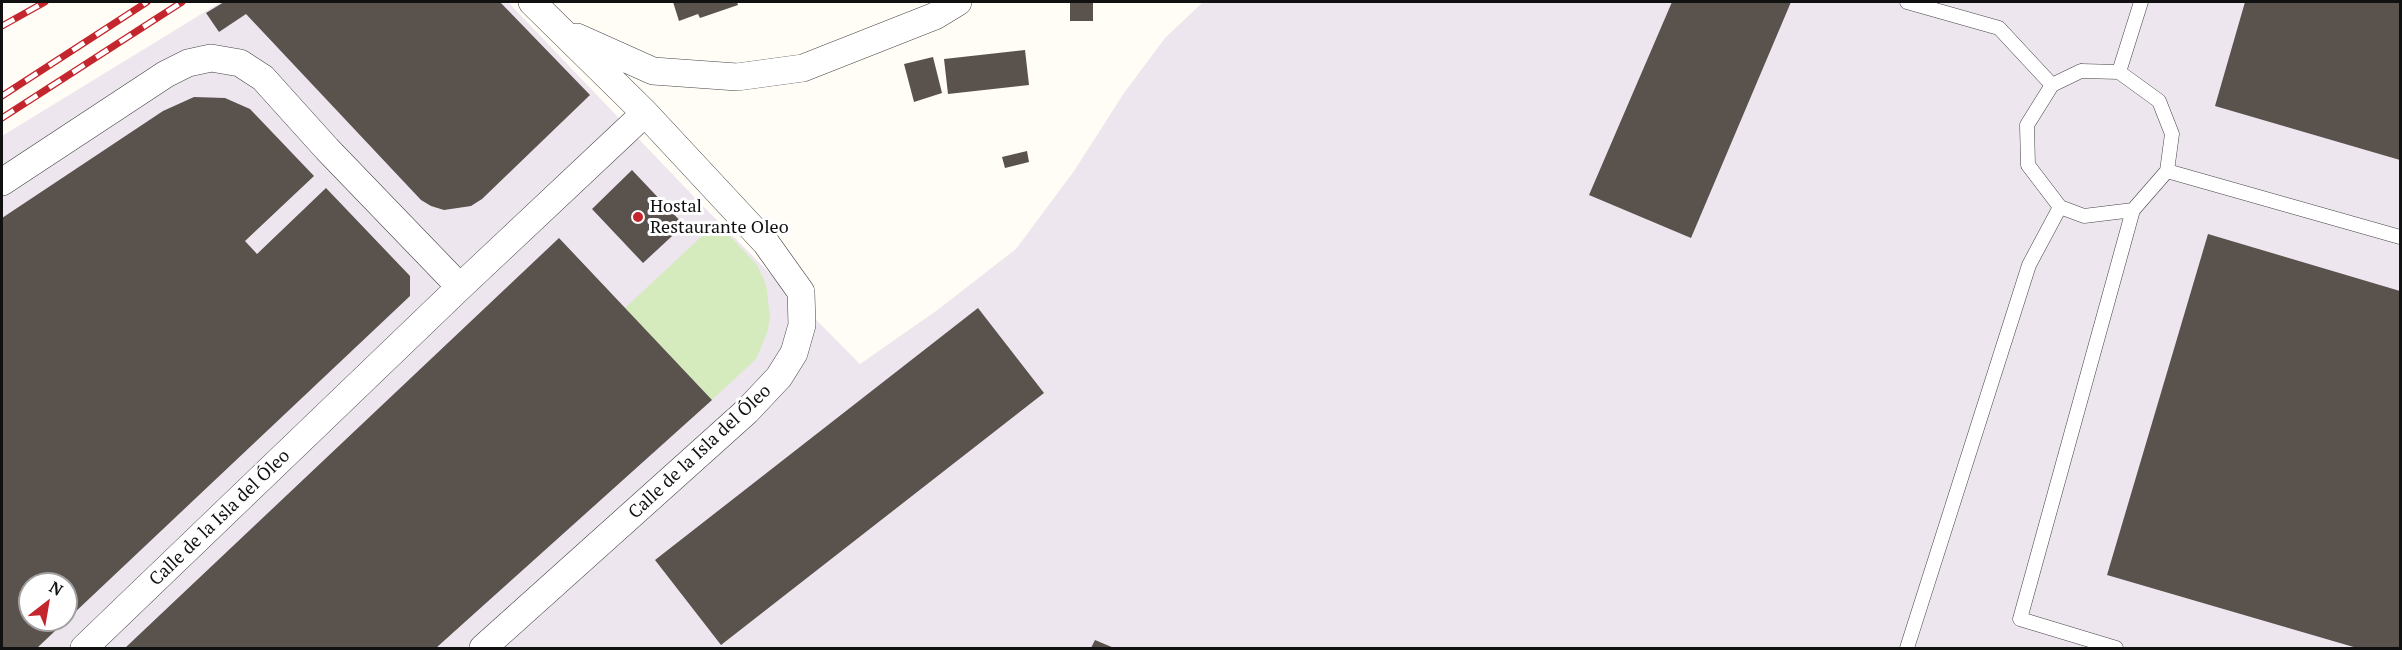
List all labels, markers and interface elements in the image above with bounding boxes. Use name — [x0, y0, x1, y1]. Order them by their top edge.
place label: Hostal Restaurante Oleo — [650, 196, 789, 238]
marker: Hostal Restaurante Oleo — [631, 210, 645, 224]
street label: Calle de la Isla del Óleo — [624, 380, 776, 524]
street label: Calle de la Isla del Óleo — [145, 445, 295, 591]
north arrow — [18, 572, 78, 632]
text: N — [45, 576, 67, 601]

